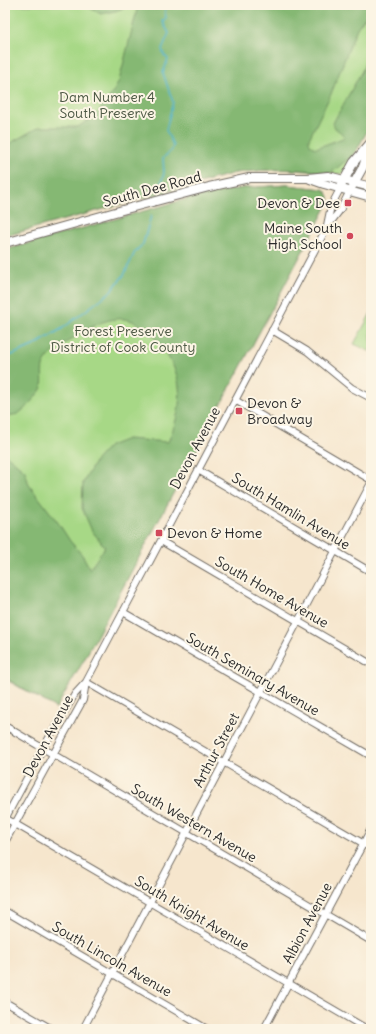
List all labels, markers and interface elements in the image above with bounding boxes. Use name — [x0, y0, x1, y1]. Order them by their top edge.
park label: Dam Number 4 South Preserve — [59, 88, 155, 122]
street label: South Dee Road — [101, 167, 203, 211]
place label: Devon & Dee — [257, 194, 340, 212]
marker: Devon & Dee — [343, 198, 353, 208]
place label: Maine South High School — [264, 219, 342, 253]
marker: Maine South High School — [345, 231, 355, 241]
park label: Forest Preserve District of Cook County — [51, 322, 195, 356]
place label: Devon & Broadway — [247, 394, 313, 428]
street label: Devon Avenue — [166, 404, 224, 492]
marker: Devon & Broadway — [234, 406, 244, 416]
street label: South Hamlin Avenue — [229, 469, 353, 553]
place label: Devon & Home — [167, 524, 262, 542]
marker: Devon & Home — [154, 528, 164, 538]
street label: South Home Avenue — [212, 552, 332, 632]
street label: South Seminary Avenue — [183, 629, 323, 719]
street label: Devon Avenue — [19, 692, 77, 780]
street label: Arthur Street — [189, 709, 243, 790]
street label: South Western Avenue — [128, 780, 260, 866]
street label: South Knight Avenue — [131, 872, 253, 954]
street label: Albion Avenue — [278, 879, 336, 967]
street label: South Lincoln Avenue — [49, 917, 175, 1001]

